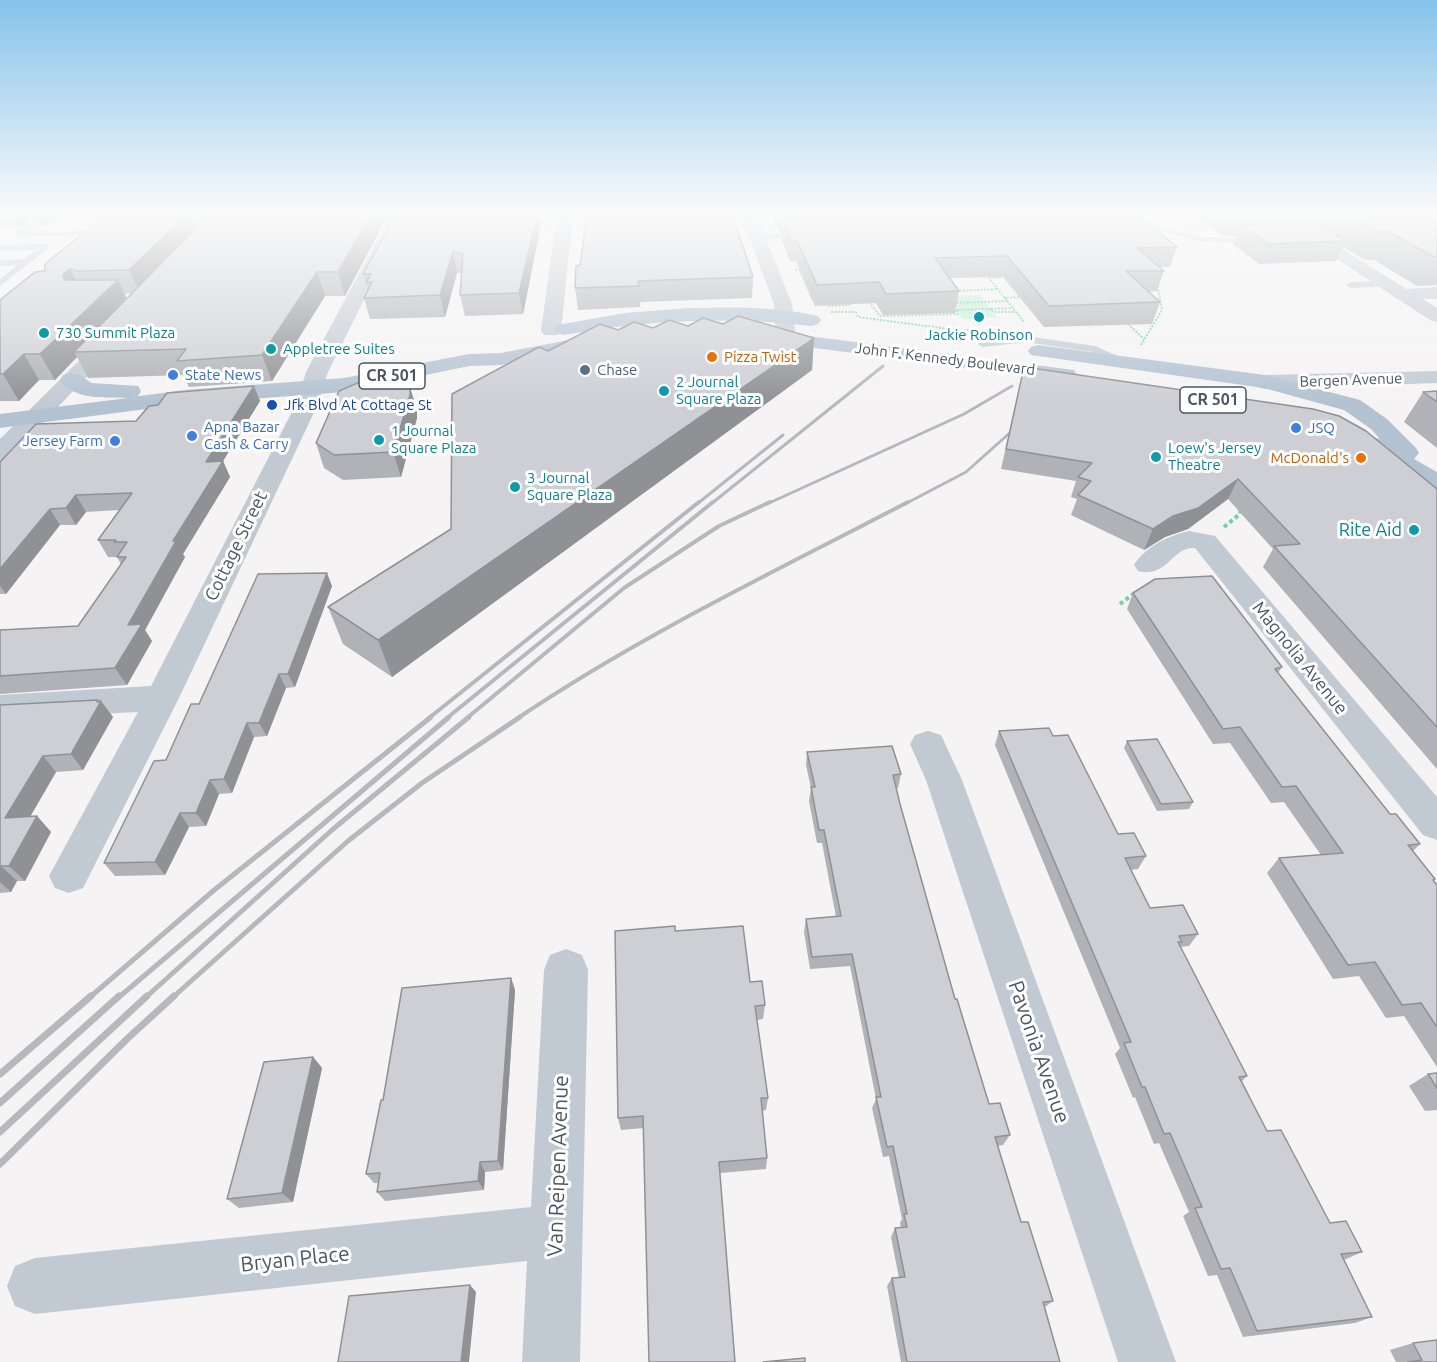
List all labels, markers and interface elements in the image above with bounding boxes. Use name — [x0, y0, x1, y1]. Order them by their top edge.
marker: Jackie Robinson — [972, 310, 986, 324]
place label: 730 Summit Plaza — [56, 324, 175, 342]
marker: 730 Summit Plaza — [37, 326, 51, 340]
place label: Jackie Robinson — [925, 326, 1033, 344]
street label: John F. Kennedy Boulevard — [854, 339, 1036, 379]
place label: Appletree Suites — [283, 340, 395, 358]
marker: Appletree Suites — [264, 342, 278, 356]
place label: Pizza Twist — [724, 348, 797, 366]
marker: Pizza Twist — [705, 350, 719, 364]
place label: Chase — [597, 361, 637, 379]
road number: CR 501 — [359, 363, 425, 389]
marker: Chase — [578, 363, 592, 377]
place label: State News — [185, 366, 261, 384]
marker: State News — [166, 368, 180, 382]
street label: Bergen Avenue — [1299, 369, 1403, 391]
place label: 2 Journal Square Plaza — [676, 373, 762, 408]
marker: 2 Journal Square Plaza — [657, 384, 671, 398]
road number: CR 501 — [1180, 387, 1246, 413]
place label: Jfk Blvd At Cottage St — [284, 396, 432, 414]
marker: Jfk Blvd At Cottage St — [265, 398, 279, 412]
place label: Apna Bazar Cash & Carry — [204, 418, 289, 453]
place label: JSQ — [1308, 419, 1335, 437]
marker: JSQ — [1289, 421, 1303, 435]
place label: 1 Journal Square Plaza — [391, 422, 477, 457]
marker: Apna Bazar Cash & Carry — [185, 429, 199, 443]
place label: Jersey Farm — [23, 432, 103, 450]
marker: 1 Journal Square Plaza — [372, 433, 386, 447]
marker: Jersey Farm — [108, 434, 122, 448]
place label: Loew's Jersey Theatre — [1168, 439, 1261, 474]
place label: McDonald's — [1271, 449, 1349, 467]
marker: Loew's Jersey Theatre — [1149, 450, 1163, 464]
marker: McDonald's — [1354, 451, 1368, 465]
place label: 3 Journal Square Plaza — [527, 469, 613, 504]
marker: 3 Journal Square Plaza — [508, 480, 522, 494]
street label: Cottage Street — [200, 488, 272, 604]
place label: Rite Aid — [1339, 519, 1402, 541]
marker: Rite Aid — [1407, 523, 1421, 537]
street label: Magnolia Avenue — [1248, 597, 1352, 719]
street label: Pavonia Avenue — [1003, 977, 1075, 1127]
street label: Van Reipen Avenue — [542, 1075, 574, 1257]
street label: Bryan Place — [239, 1241, 351, 1277]

